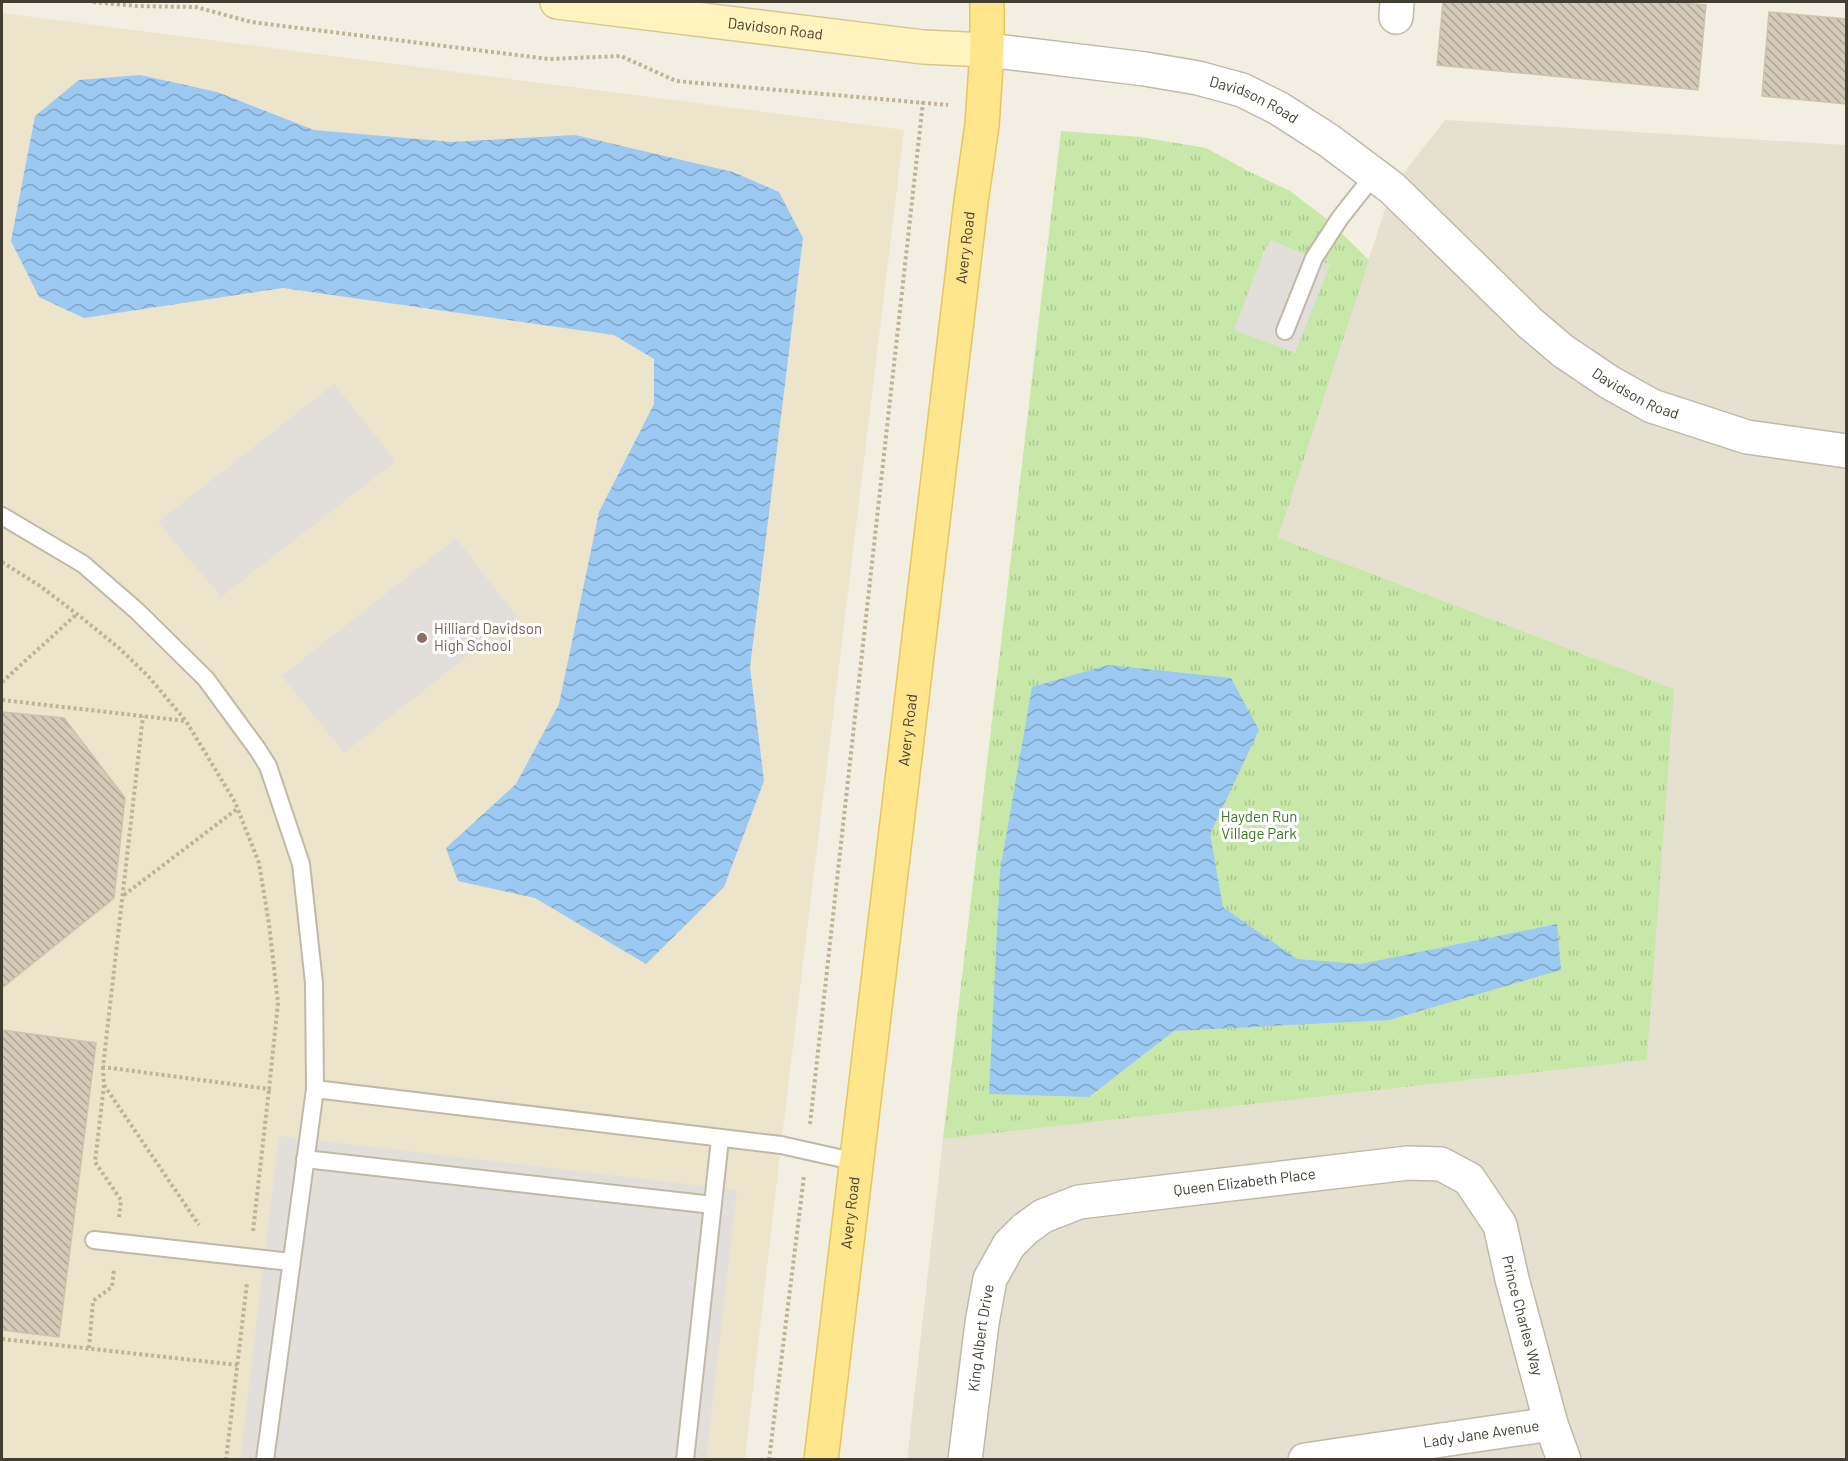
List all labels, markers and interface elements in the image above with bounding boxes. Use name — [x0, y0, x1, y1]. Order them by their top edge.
street label: Davidson Road — [727, 13, 824, 43]
street label: Davidson Road — [1208, 72, 1302, 127]
street label: Avery Road — [951, 210, 978, 285]
street label: Davidson Road — [1589, 363, 1681, 422]
place label: Hilliard Davidson High School — [434, 619, 542, 654]
marker: Hilliard Davidson High School — [415, 631, 429, 645]
street label: Avery Road — [894, 693, 920, 767]
park label: Hayden Run Village Park — [1221, 807, 1297, 842]
street label: Queen Elizabeth Place — [1173, 1164, 1317, 1199]
street label: Avery Road — [836, 1176, 863, 1250]
street label: Prince Charles Way — [1499, 1253, 1548, 1378]
street label: King Albert Drive — [964, 1283, 997, 1393]
street label: Lady Jane Avenue — [1422, 1416, 1540, 1451]

